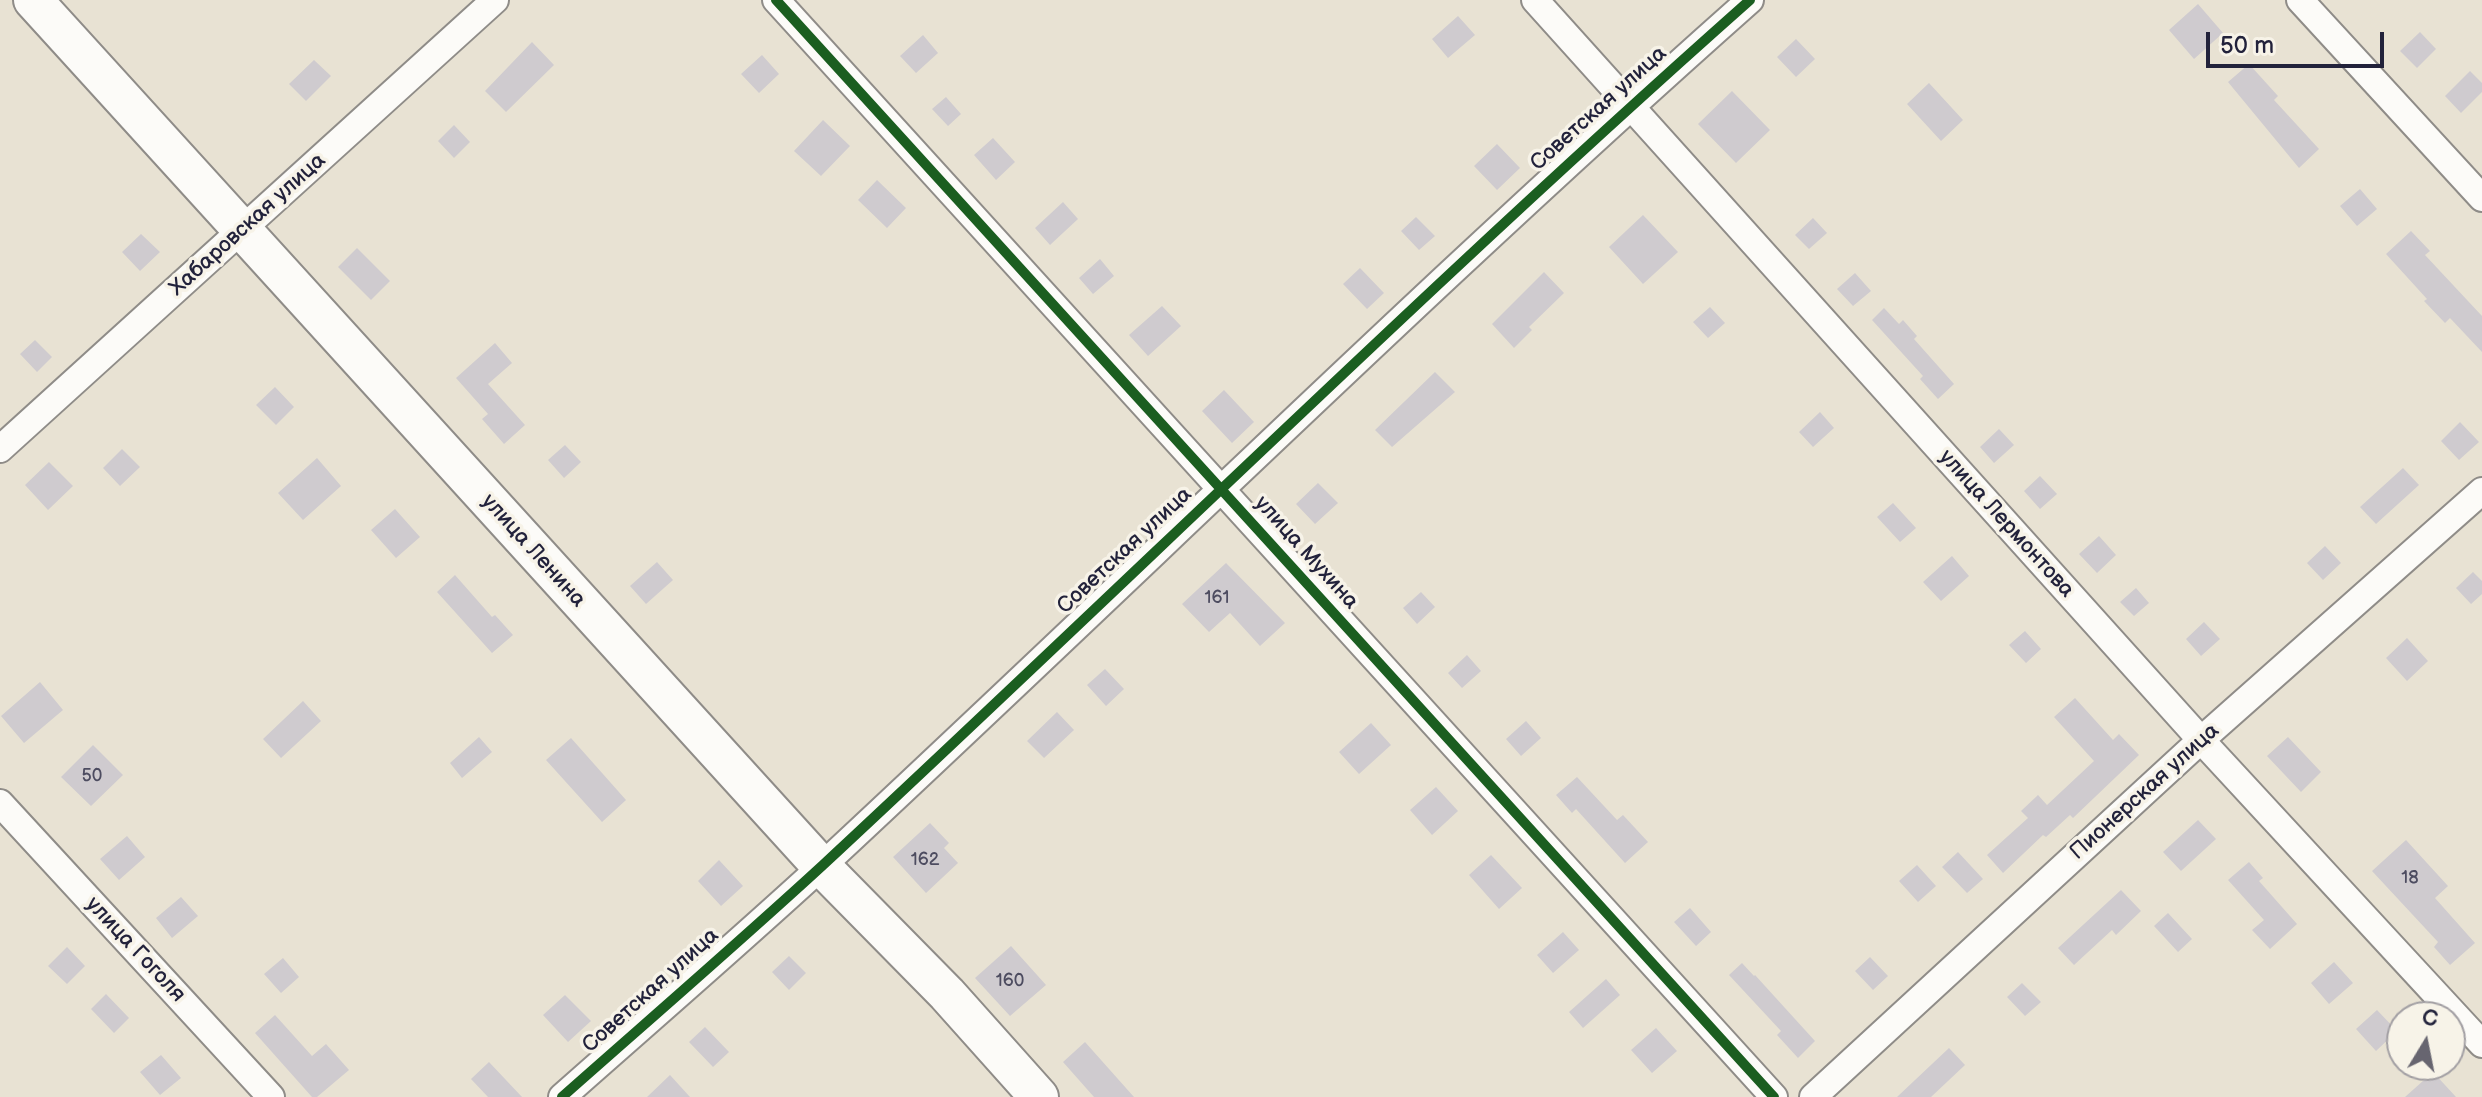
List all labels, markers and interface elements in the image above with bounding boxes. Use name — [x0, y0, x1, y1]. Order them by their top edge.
scale bar — [2210, 16, 2388, 66]
text: 50 m — [2220, 31, 2274, 60]
street label: Советская улица — [1525, 41, 1673, 177]
street label: Хабаровская улица — [165, 148, 331, 302]
street label: улица Лермонтова — [1933, 445, 2079, 603]
street label: Советская улица — [1052, 482, 1198, 620]
street label: улица Ленина — [475, 489, 591, 613]
street label: улица Мухина — [1248, 491, 1364, 615]
house number: 161 — [1205, 587, 1229, 609]
street label: Пионерская улица — [2065, 718, 2225, 866]
house number: 50 — [82, 765, 102, 787]
house number: 162 — [911, 849, 939, 871]
house number: 18 — [2401, 867, 2419, 889]
street label: улица Гоголя — [79, 892, 191, 1008]
street label: Советская улица — [577, 923, 725, 1059]
house number: 160 — [996, 970, 1024, 992]
north arrow — [2386, 1001, 2466, 1081]
text: С — [2420, 1004, 2440, 1033]

